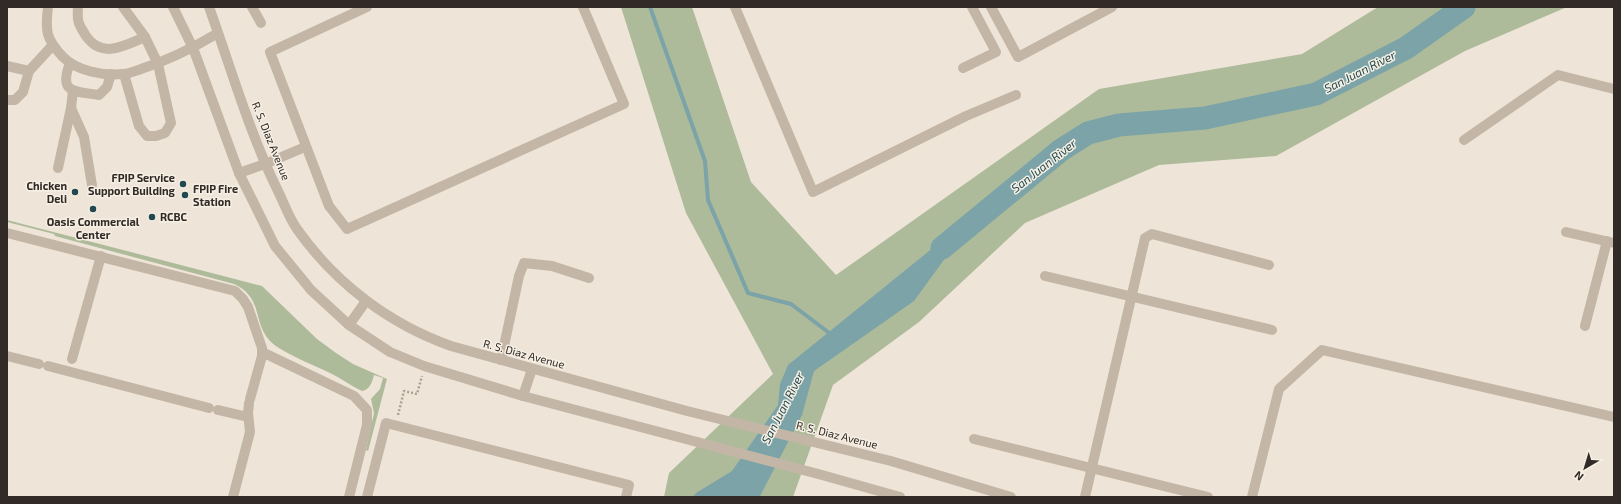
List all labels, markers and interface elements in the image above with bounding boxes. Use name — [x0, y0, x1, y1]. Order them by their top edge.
water label: San Juan River — [1321, 47, 1398, 95]
street label: R. S. Diaz Avenue — [250, 100, 293, 182]
water label: San Juan River — [1008, 135, 1079, 195]
place label: FPIP Service Support Building — [88, 171, 176, 197]
place label: Chicken Deli — [27, 179, 67, 205]
marker: FPIP Service Support Building — [178, 179, 188, 189]
place label: FPIP Fire Station — [193, 182, 238, 208]
marker: Chicken Deli — [70, 187, 80, 197]
marker: FPIP Fire Station — [180, 190, 190, 200]
marker: Oasis Commercial Center — [88, 204, 98, 214]
place label: RCBC — [160, 210, 188, 223]
marker: RCBC — [147, 212, 157, 222]
place label: Oasis Commercial Center — [47, 215, 140, 241]
street label: R. S. Diaz Avenue — [482, 336, 566, 371]
water label: San Juan River — [758, 369, 806, 446]
street label: R. S. Diaz Avenue — [795, 418, 879, 451]
north arrow — [1565, 448, 1605, 488]
text: N — [1571, 469, 1586, 484]

